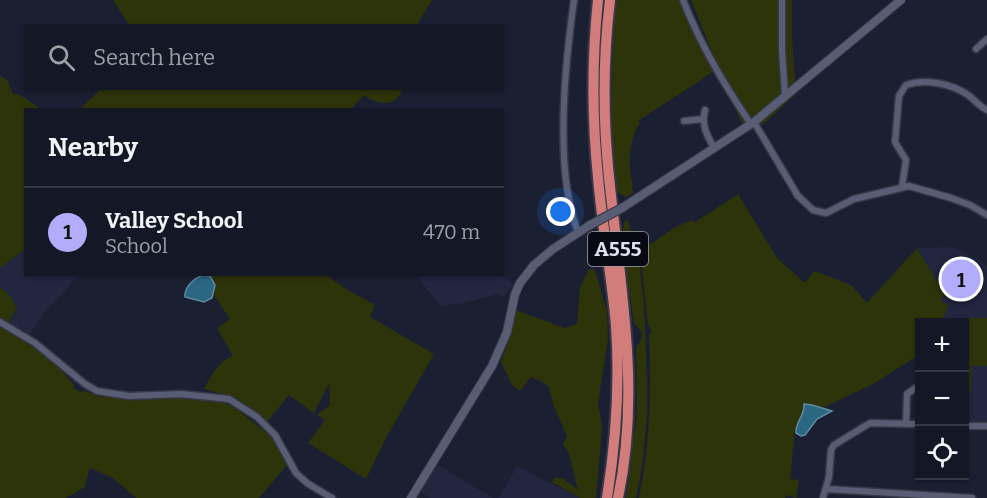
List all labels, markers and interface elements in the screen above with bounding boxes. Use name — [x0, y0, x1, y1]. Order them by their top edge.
search box — [24, 24, 504, 90]
icon: search — [45, 41, 78, 74]
text: Search here — [93, 44, 215, 71]
text: Nearby — [48, 132, 138, 163]
your location — [546, 197, 575, 226]
text: Valley School — [105, 207, 243, 234]
text: 1 — [63, 220, 72, 244]
text: 470 m — [423, 220, 480, 244]
road number: A555 — [588, 232, 648, 266]
text: School — [105, 234, 168, 258]
pin: 1 — [942, 256, 980, 302]
map controls — [915, 318, 969, 480]
button: + — [915, 318, 969, 372]
button: − — [915, 372, 969, 426]
button: locate — [915, 426, 969, 480]

